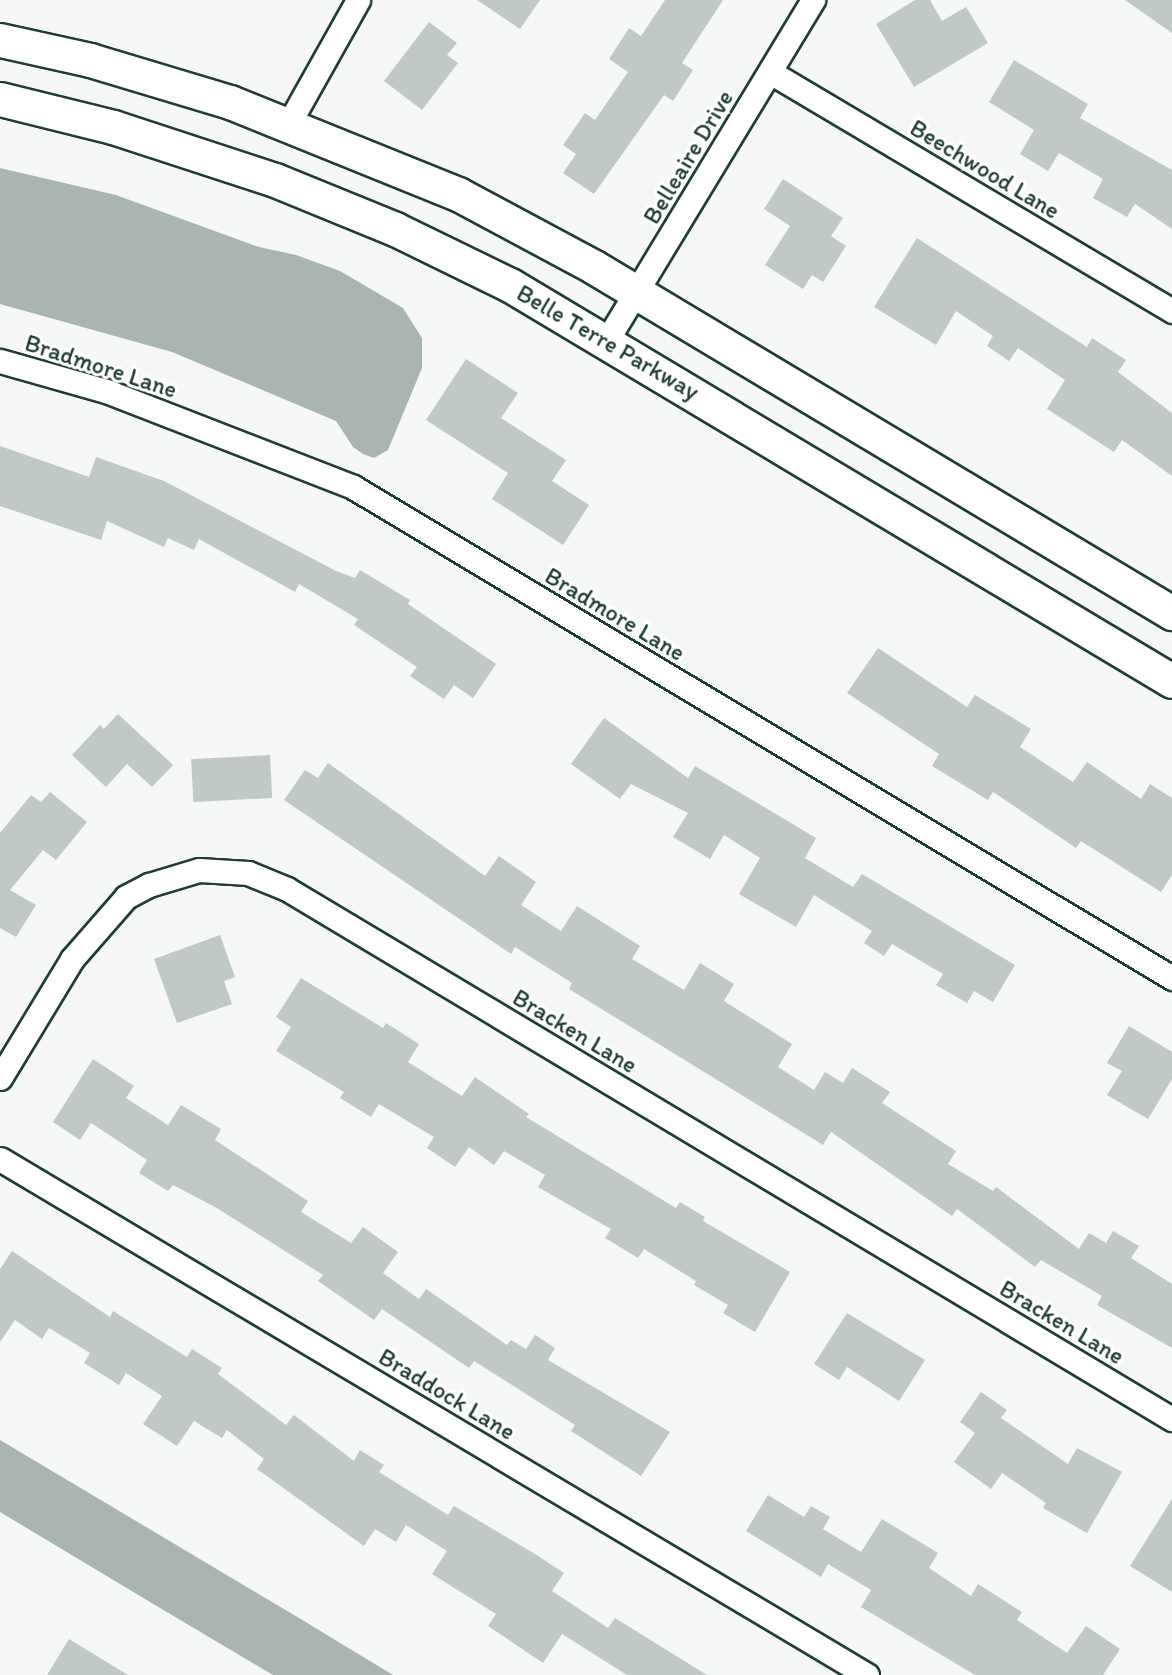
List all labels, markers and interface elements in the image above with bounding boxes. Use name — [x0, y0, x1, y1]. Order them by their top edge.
street label: Belleaire Drive — [637, 85, 739, 229]
street label: Beechwood Lane — [904, 113, 1066, 225]
street label: Belle Terre Parkway — [513, 279, 703, 405]
street label: Bradmore Lane — [21, 328, 181, 404]
street label: Bradmore Lane — [540, 561, 690, 667]
street label: Bracken Lane — [507, 982, 643, 1080]
street label: Bracken Lane — [994, 1273, 1130, 1371]
street label: Braddock Lane — [374, 1342, 520, 1446]

